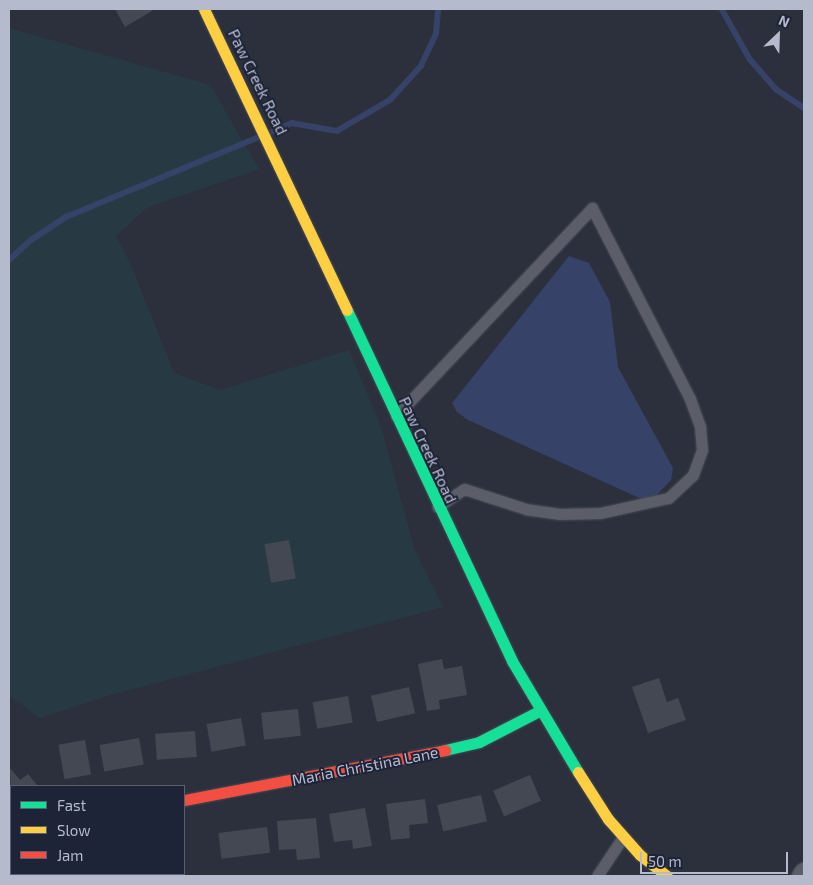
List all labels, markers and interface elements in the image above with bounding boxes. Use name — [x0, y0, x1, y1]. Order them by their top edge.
north arrow — [753, 10, 803, 60]
text: N — [776, 11, 792, 31]
street label: Paw Creek Road — [224, 26, 292, 138]
street label: Paw Creek Road — [395, 393, 461, 507]
street label: Maria Christina Lane — [290, 742, 440, 790]
legend — [10, 785, 185, 875]
text: Fast — [57, 796, 86, 814]
text: Slow — [57, 821, 91, 839]
scale bar — [643, 842, 790, 874]
text: Jam — [57, 846, 83, 864]
text: 50 m — [648, 852, 682, 870]

